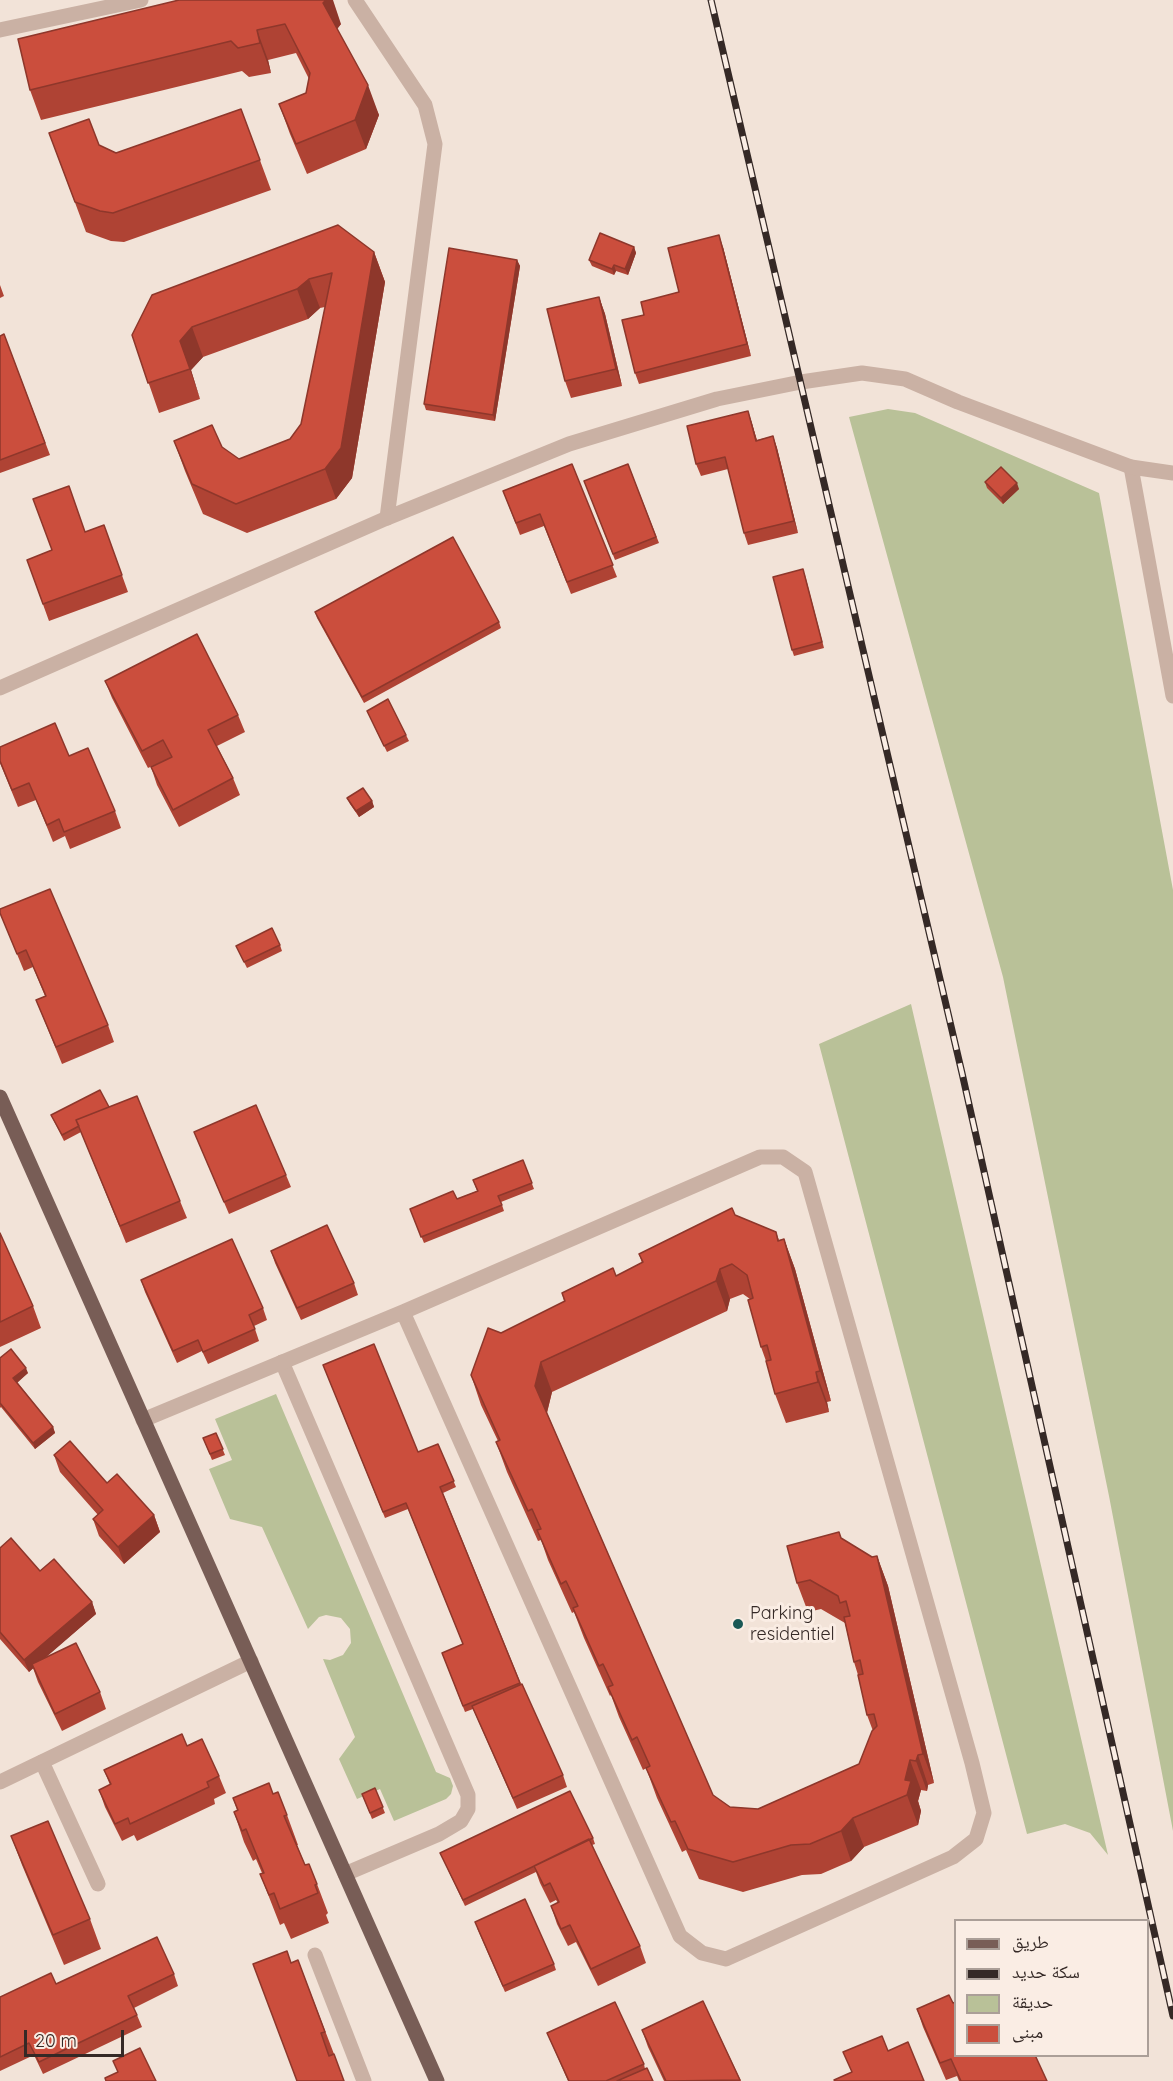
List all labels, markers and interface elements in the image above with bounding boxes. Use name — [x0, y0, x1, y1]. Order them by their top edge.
place label: Parking residentiel — [750, 1603, 835, 1646]
marker: Parking residentiel — [731, 1617, 745, 1631]
legend — [954, 1919, 1149, 2057]
text: طريق — [1012, 1930, 1049, 1953]
text: سكة حديد — [1012, 1960, 1080, 1983]
text: حديقة — [1012, 1990, 1053, 2013]
scale bar — [27, 2018, 128, 2056]
text: مبنى — [1012, 2020, 1043, 2043]
text: 20 m — [35, 2029, 77, 2052]

